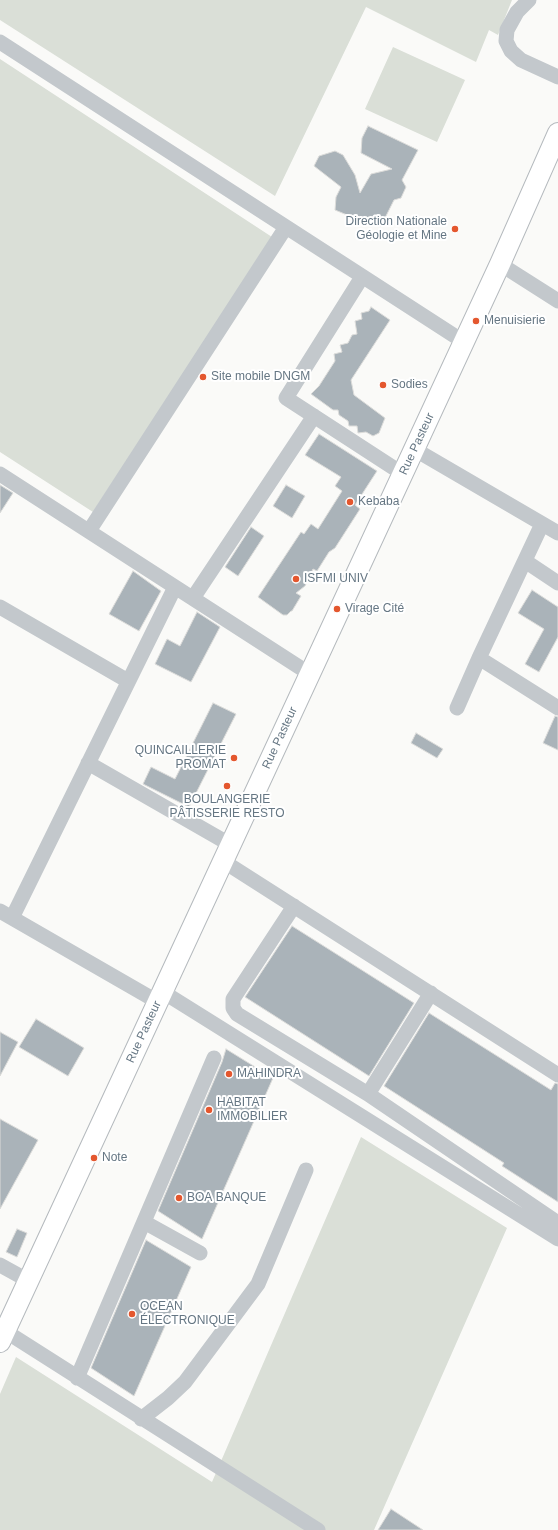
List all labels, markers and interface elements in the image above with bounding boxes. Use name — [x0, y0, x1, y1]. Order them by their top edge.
place label: Direction Nationale Géologie et Mine — [346, 215, 447, 243]
marker: Direction Nationale Géologie et Mine — [450, 224, 460, 234]
place label: Menuisierie — [484, 314, 545, 328]
marker: Menuisierie — [471, 316, 481, 326]
place label: Site mobile DNGM — [211, 370, 310, 384]
marker: Site mobile DNGM — [198, 372, 208, 382]
place label: Sodies — [391, 378, 428, 392]
marker: Sodies — [378, 380, 388, 390]
street label: Rue Pasteur — [396, 411, 438, 477]
place label: Kebaba — [358, 495, 399, 509]
marker: Kebaba — [345, 497, 355, 507]
place label: ISFMI UNIV — [304, 572, 368, 586]
marker: ISFMI UNIV — [291, 574, 301, 584]
place label: Virage Cité — [345, 602, 404, 616]
marker: Virage Cité — [332, 604, 342, 614]
street label: Rue Pasteur — [259, 705, 301, 771]
place label: QUINCAILLERIE PROMAT — [135, 744, 226, 772]
marker: QUINCAILLERIE PROMAT — [229, 753, 239, 763]
marker: BOULANGERIE PÂTISSERIE RESTO — [222, 781, 232, 791]
place label: BOULANGERIE PÂTISSERIE RESTO — [169, 793, 285, 821]
street label: Rue Pasteur — [123, 999, 165, 1065]
place label: MAHINDRA — [237, 1067, 301, 1081]
marker: MAHINDRA — [224, 1069, 234, 1079]
place label: HABITAT IMMOBILIER — [217, 1096, 288, 1124]
marker: HABITAT IMMOBILIER — [204, 1105, 214, 1115]
place label: Note — [102, 1151, 127, 1165]
marker: Note — [89, 1153, 99, 1163]
place label: BOA BANQUE — [187, 1191, 266, 1205]
marker: BOA BANQUE — [174, 1193, 184, 1203]
place label: OCEAN ÉLECTRONIQUE — [140, 1300, 235, 1328]
marker: OCEAN ÉLECTRONIQUE — [127, 1309, 137, 1319]

